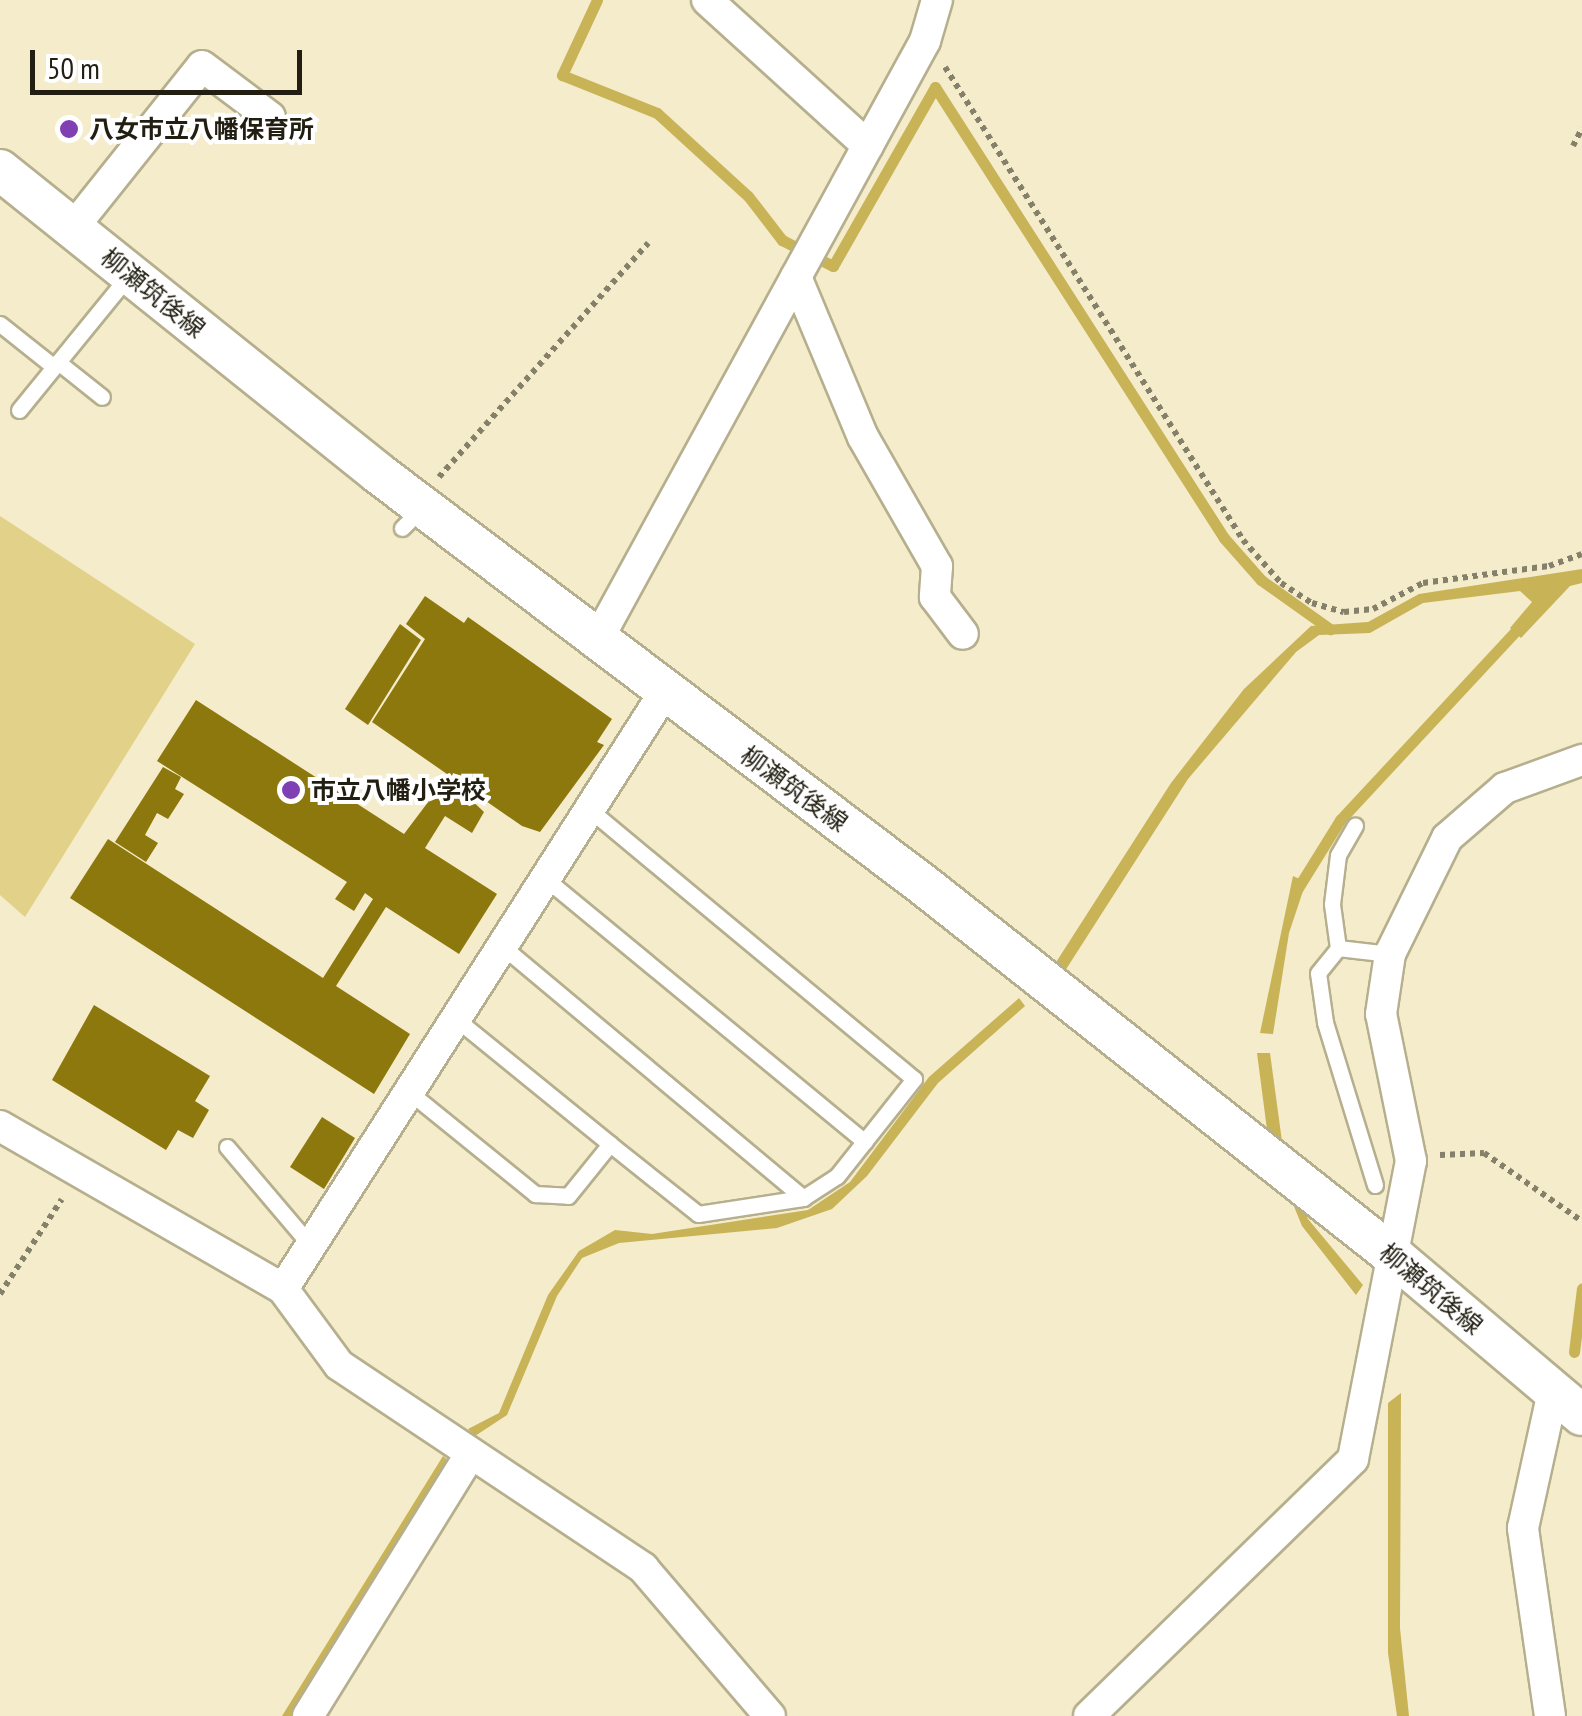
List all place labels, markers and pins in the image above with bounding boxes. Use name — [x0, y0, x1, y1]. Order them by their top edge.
place label: 八女市立八幡保育所 — [89, 114, 314, 144]
marker: 八女市立八幡保育所 — [58, 118, 80, 140]
place label: 市立八幡小学校 — [311, 775, 486, 805]
marker: 市立八幡小学校 — [280, 779, 302, 801]

